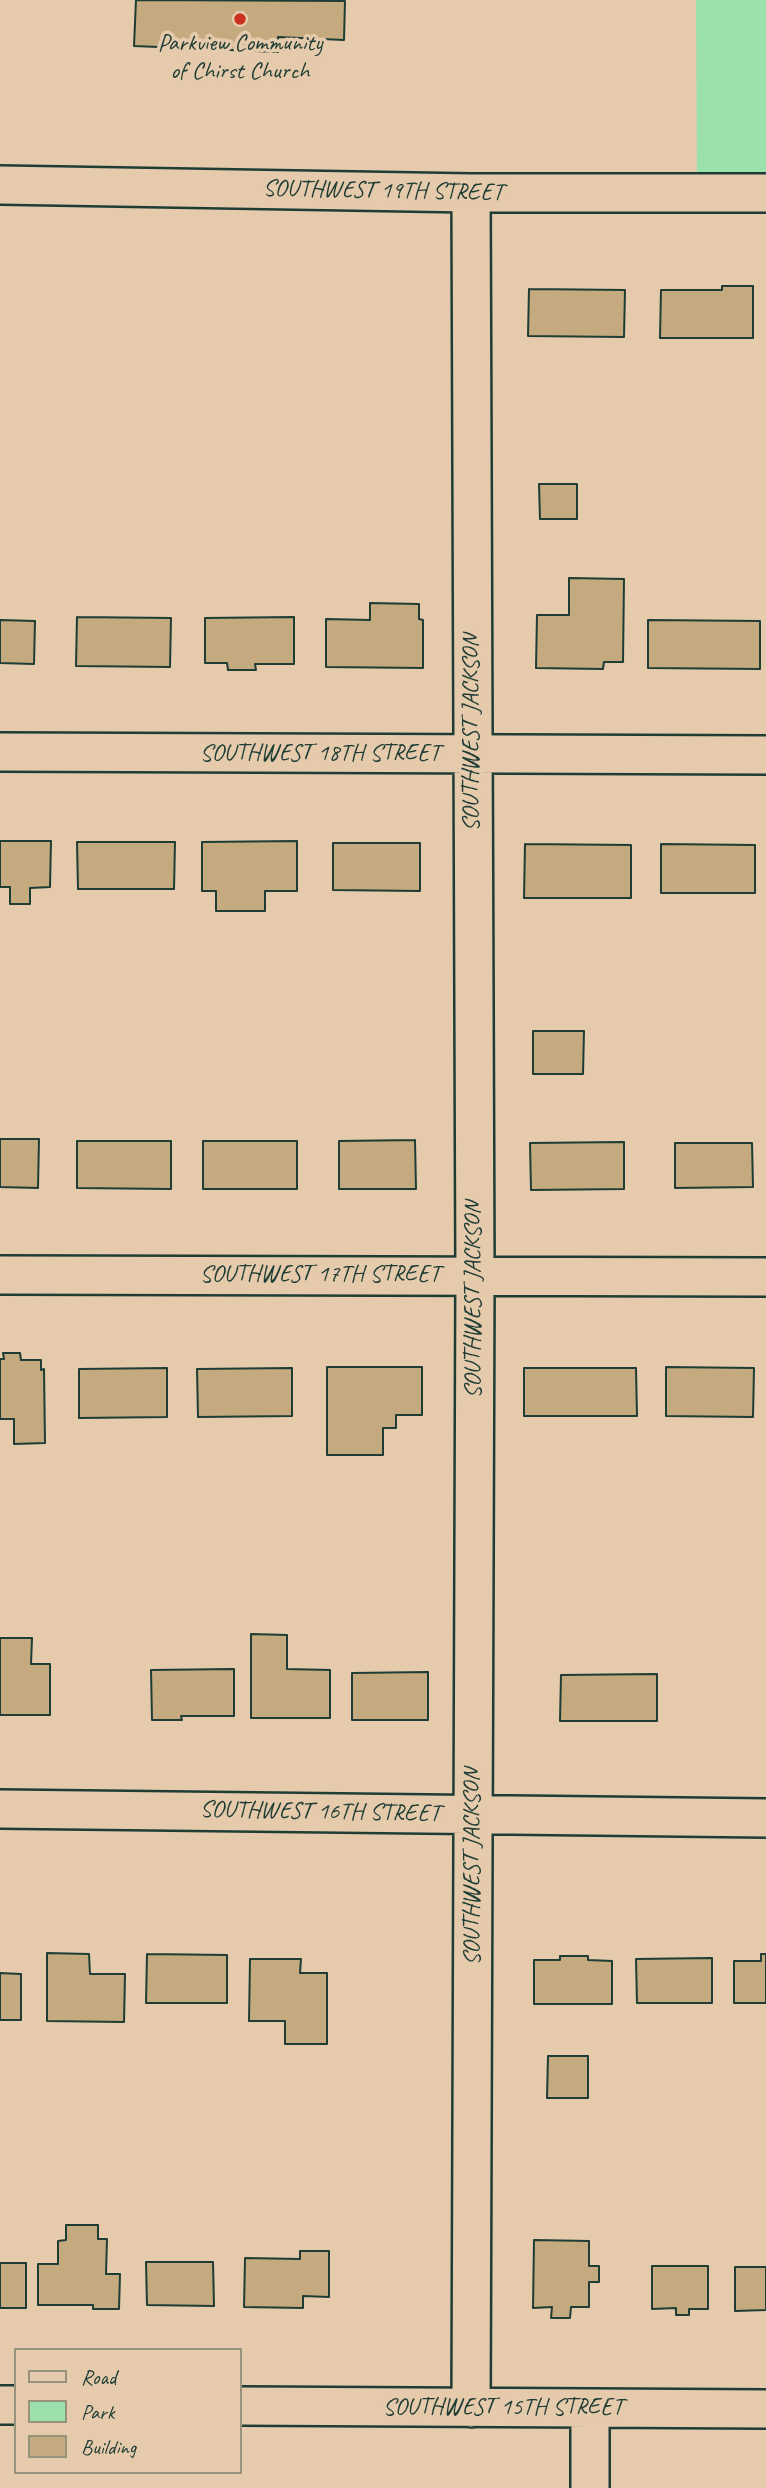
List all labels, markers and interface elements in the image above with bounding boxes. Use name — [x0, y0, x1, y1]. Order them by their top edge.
marker: Parkview Community of Chirst Church — [232, 11, 248, 27]
place label: Parkview Community of Chirst Church — [158, 30, 322, 86]
street label: SOUTHWEST 19TH STREET — [263, 175, 503, 207]
street label: SOUTHWEST JACKSON — [458, 634, 486, 832]
street label: SOUTHWEST 18TH STREET — [200, 740, 440, 768]
street label: SOUTHWEST JACKSON — [460, 1201, 488, 1399]
street label: SOUTHWEST 17TH STREET — [200, 1261, 440, 1289]
street label: SOUTHWEST JACKSON — [459, 1768, 487, 1966]
street label: SOUTHWEST 16TH STREET — [200, 1796, 440, 1828]
legend — [14, 2348, 242, 2474]
text: Road — [81, 2364, 116, 2390]
street label: SOUTHWEST 15TH STREET — [383, 2394, 623, 2422]
text: Park — [81, 2399, 114, 2425]
text: Building — [81, 2434, 136, 2460]

